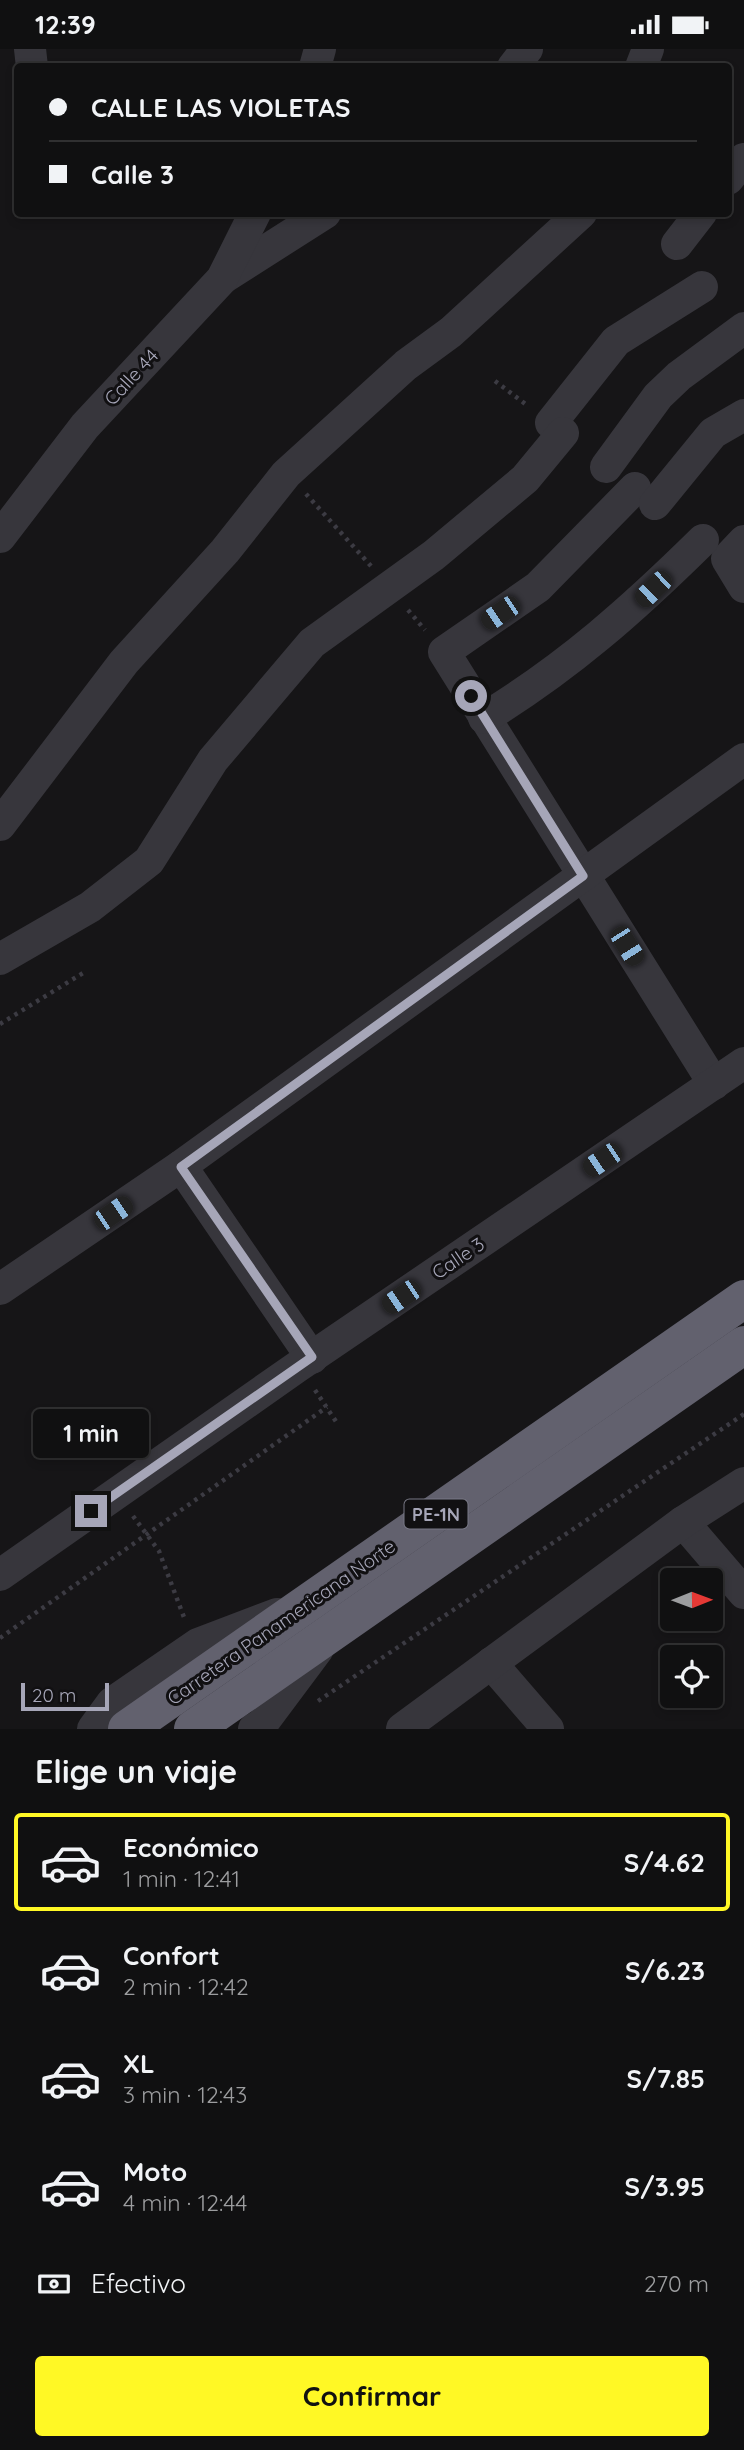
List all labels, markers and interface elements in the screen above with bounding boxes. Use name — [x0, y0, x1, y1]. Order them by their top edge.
text: 12:39 — [35, 8, 96, 41]
text: CALLE LAS VIOLETAS — [91, 91, 350, 124]
text: Calle 3 — [91, 158, 174, 191]
street label: Calle 44 — [99, 344, 163, 410]
car — [631, 567, 676, 611]
car — [477, 593, 524, 633]
route start — [455, 680, 487, 712]
car — [607, 923, 648, 969]
car — [579, 1140, 626, 1180]
car — [90, 1193, 137, 1233]
street label: Calle 3 — [427, 1232, 489, 1284]
car — [378, 1277, 425, 1317]
callout: 1 min — [33, 1409, 149, 1459]
text: 1 min — [63, 1419, 119, 1448]
route end — [75, 1495, 107, 1527]
road number: PE-1N — [404, 1499, 467, 1529]
street label: Carretera Panamericana Norte — [162, 1534, 400, 1710]
north arrow — [660, 1568, 723, 1631]
map controls — [660, 1568, 723, 1708]
button: locate — [660, 1645, 723, 1708]
scale bar — [21, 1680, 108, 1712]
text: 20 m — [32, 1683, 76, 1707]
text: Elige un viaje — [35, 1751, 237, 1791]
icon: car — [39, 1831, 102, 1894]
text: Económico — [123, 1831, 259, 1864]
text: S/4.62 — [624, 1846, 705, 1879]
text: 1 min · 12:41 — [123, 1864, 240, 1893]
icon: car — [39, 1939, 102, 2002]
text: Confort — [123, 1939, 220, 1972]
text: S/6.23 — [625, 1954, 705, 1987]
text: 2 min · 12:42 — [123, 1972, 249, 2001]
icon: car — [39, 2047, 102, 2110]
text: XL — [123, 2047, 155, 2080]
text: S/7.85 — [627, 2062, 705, 2095]
text: 3 min · 12:43 — [123, 2080, 247, 2109]
icon: car — [39, 2155, 102, 2218]
text: Moto — [123, 2155, 187, 2188]
text: S/3.95 — [625, 2170, 705, 2203]
text: 4 min · 12:44 — [123, 2188, 247, 2217]
icon: cash — [35, 2265, 73, 2303]
text: Efectivo — [91, 2267, 186, 2300]
text: 270 m — [644, 2269, 709, 2298]
button: Confirmar — [35, 2356, 709, 2436]

